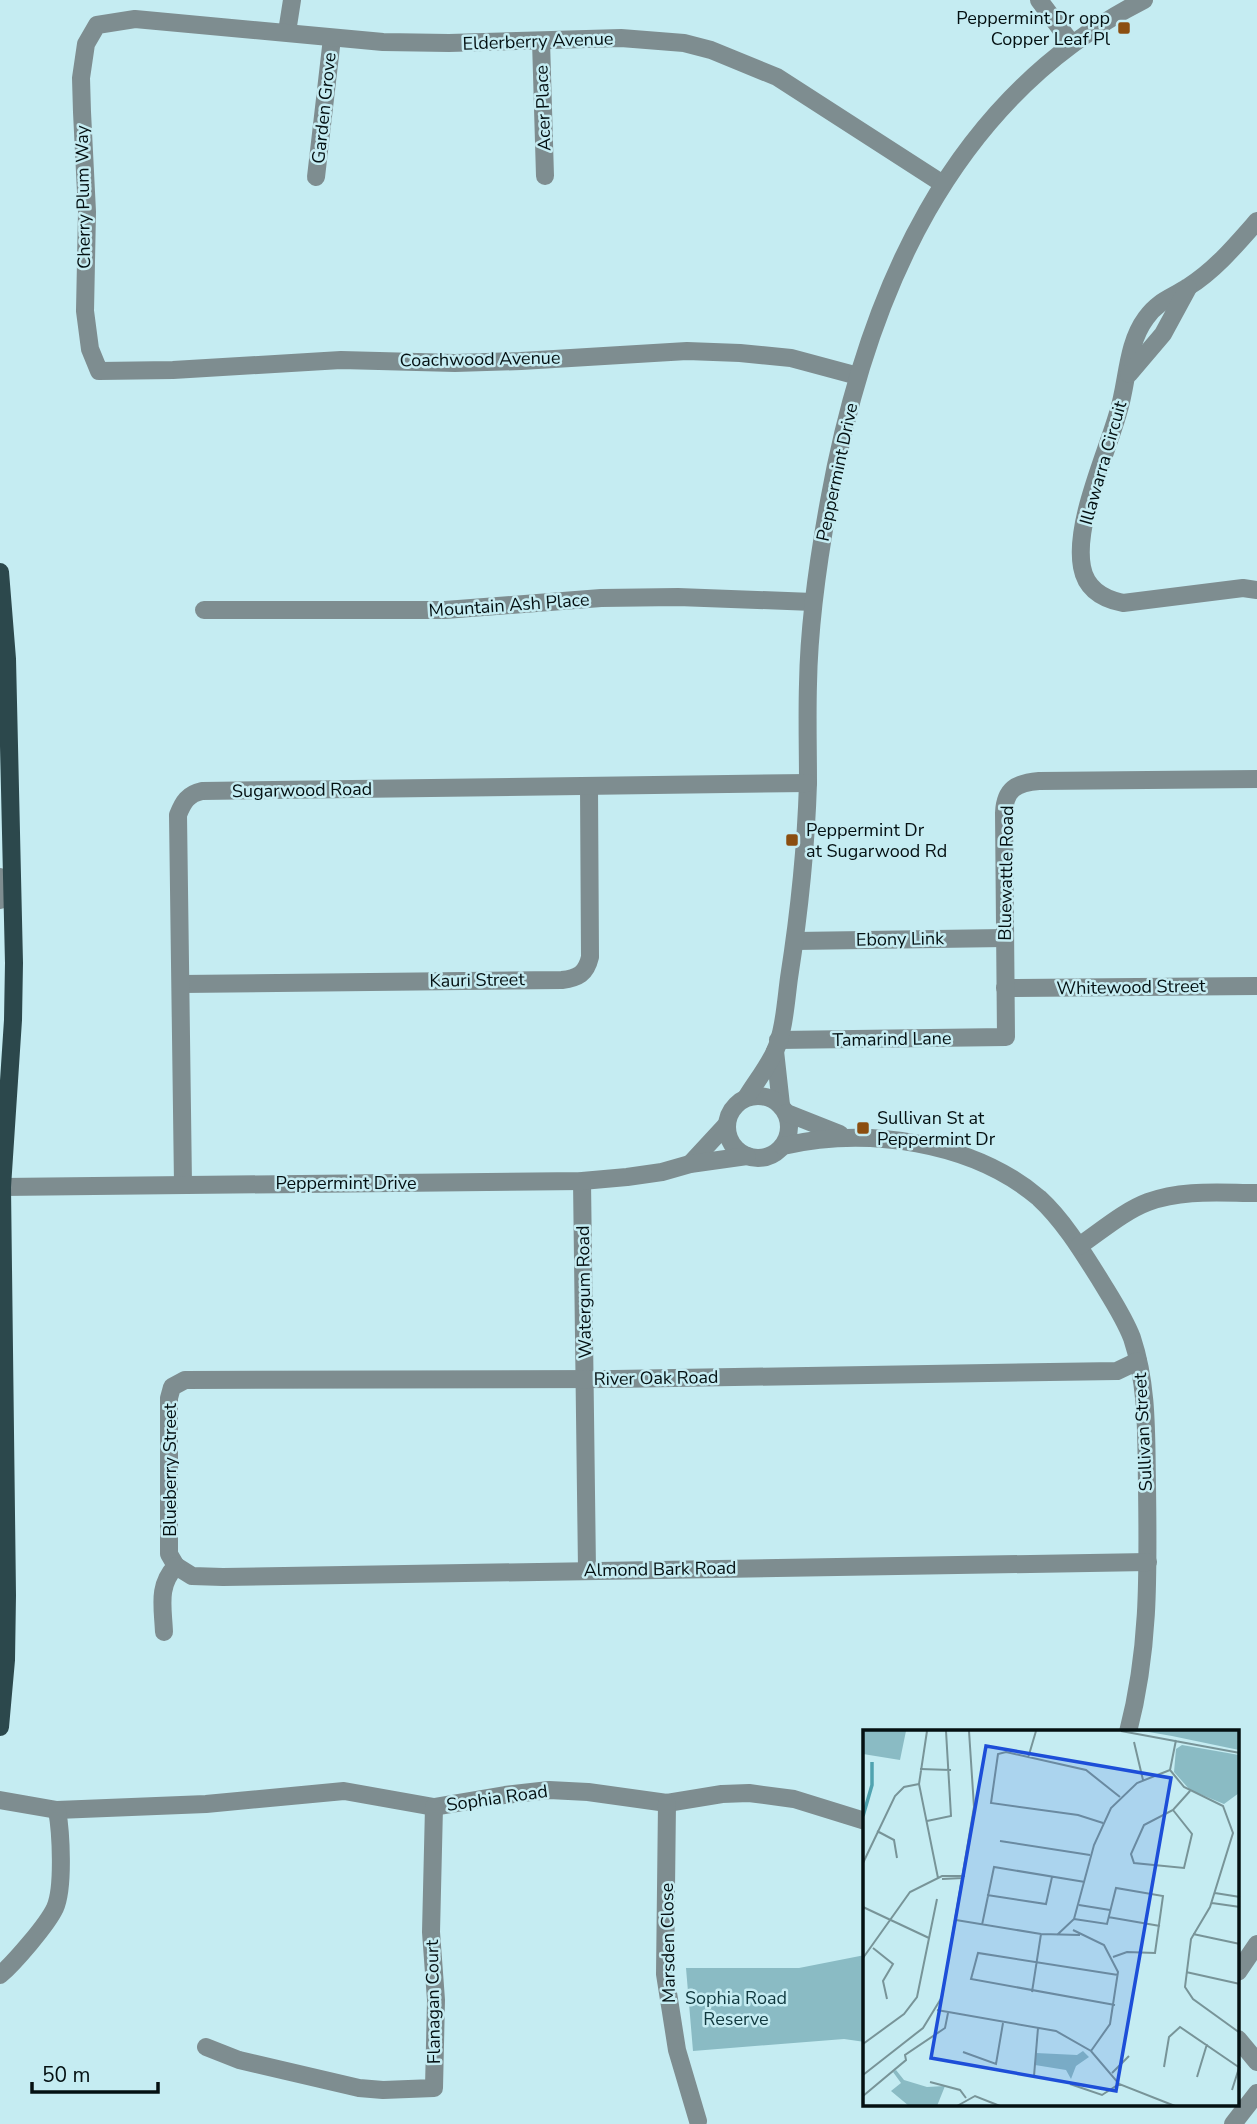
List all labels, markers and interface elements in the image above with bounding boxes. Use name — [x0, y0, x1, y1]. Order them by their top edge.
place label: Peppermint Dr opp Copper Leaf Pl — [956, 6, 1111, 51]
marker: Peppermint Dr opp Copper Leaf Pl — [1116, 20, 1132, 36]
street label: Elderberry Avenue — [462, 26, 614, 56]
street label: Garden Grove — [306, 51, 342, 165]
street label: Acer Place — [530, 65, 556, 151]
street label: Cherry Plum Way — [70, 124, 96, 269]
street label: Coachwood Avenue — [399, 346, 561, 372]
street label: Illawarra Circuit — [1074, 398, 1132, 528]
street label: Peppermint Drive — [811, 401, 863, 543]
street label: Mountain Ash Place — [428, 587, 590, 623]
street label: Sugarwood Road — [232, 777, 372, 803]
street label: Bluewattle Road — [993, 805, 1019, 941]
place label: Peppermint Dr at Sugarwood Rd — [806, 818, 947, 863]
marker: Peppermint Dr at Sugarwood Rd — [784, 832, 800, 848]
street label: Ebony Link — [856, 926, 945, 952]
street label: Kauri Street — [429, 967, 526, 993]
street label: Whitewood Street — [1056, 974, 1206, 1000]
street label: Tamarind Lane — [832, 1026, 952, 1052]
place label: Sullivan St at Peppermint Dr — [877, 1106, 996, 1151]
marker: Sullivan St at Peppermint Dr — [855, 1120, 871, 1136]
street label: Peppermint Drive — [276, 1171, 417, 1195]
street label: Watergum Road — [571, 1225, 597, 1359]
street label: River Oak Road — [593, 1365, 719, 1391]
street label: Sullivan Street — [1128, 1371, 1158, 1492]
street label: Blueberry Street — [158, 1402, 182, 1537]
street label: Almond Bark Road — [583, 1556, 737, 1582]
inset map — [863, 1730, 1240, 2106]
street label: Sophia Road — [445, 1779, 549, 1817]
street label: Marsden Close — [655, 1883, 681, 2003]
street label: Flanagan Court — [420, 1939, 446, 2064]
park label: Sophia Road Reserve — [685, 1986, 787, 2031]
scale bar — [32, 2050, 158, 2094]
text: 50 m — [42, 2061, 91, 2089]

